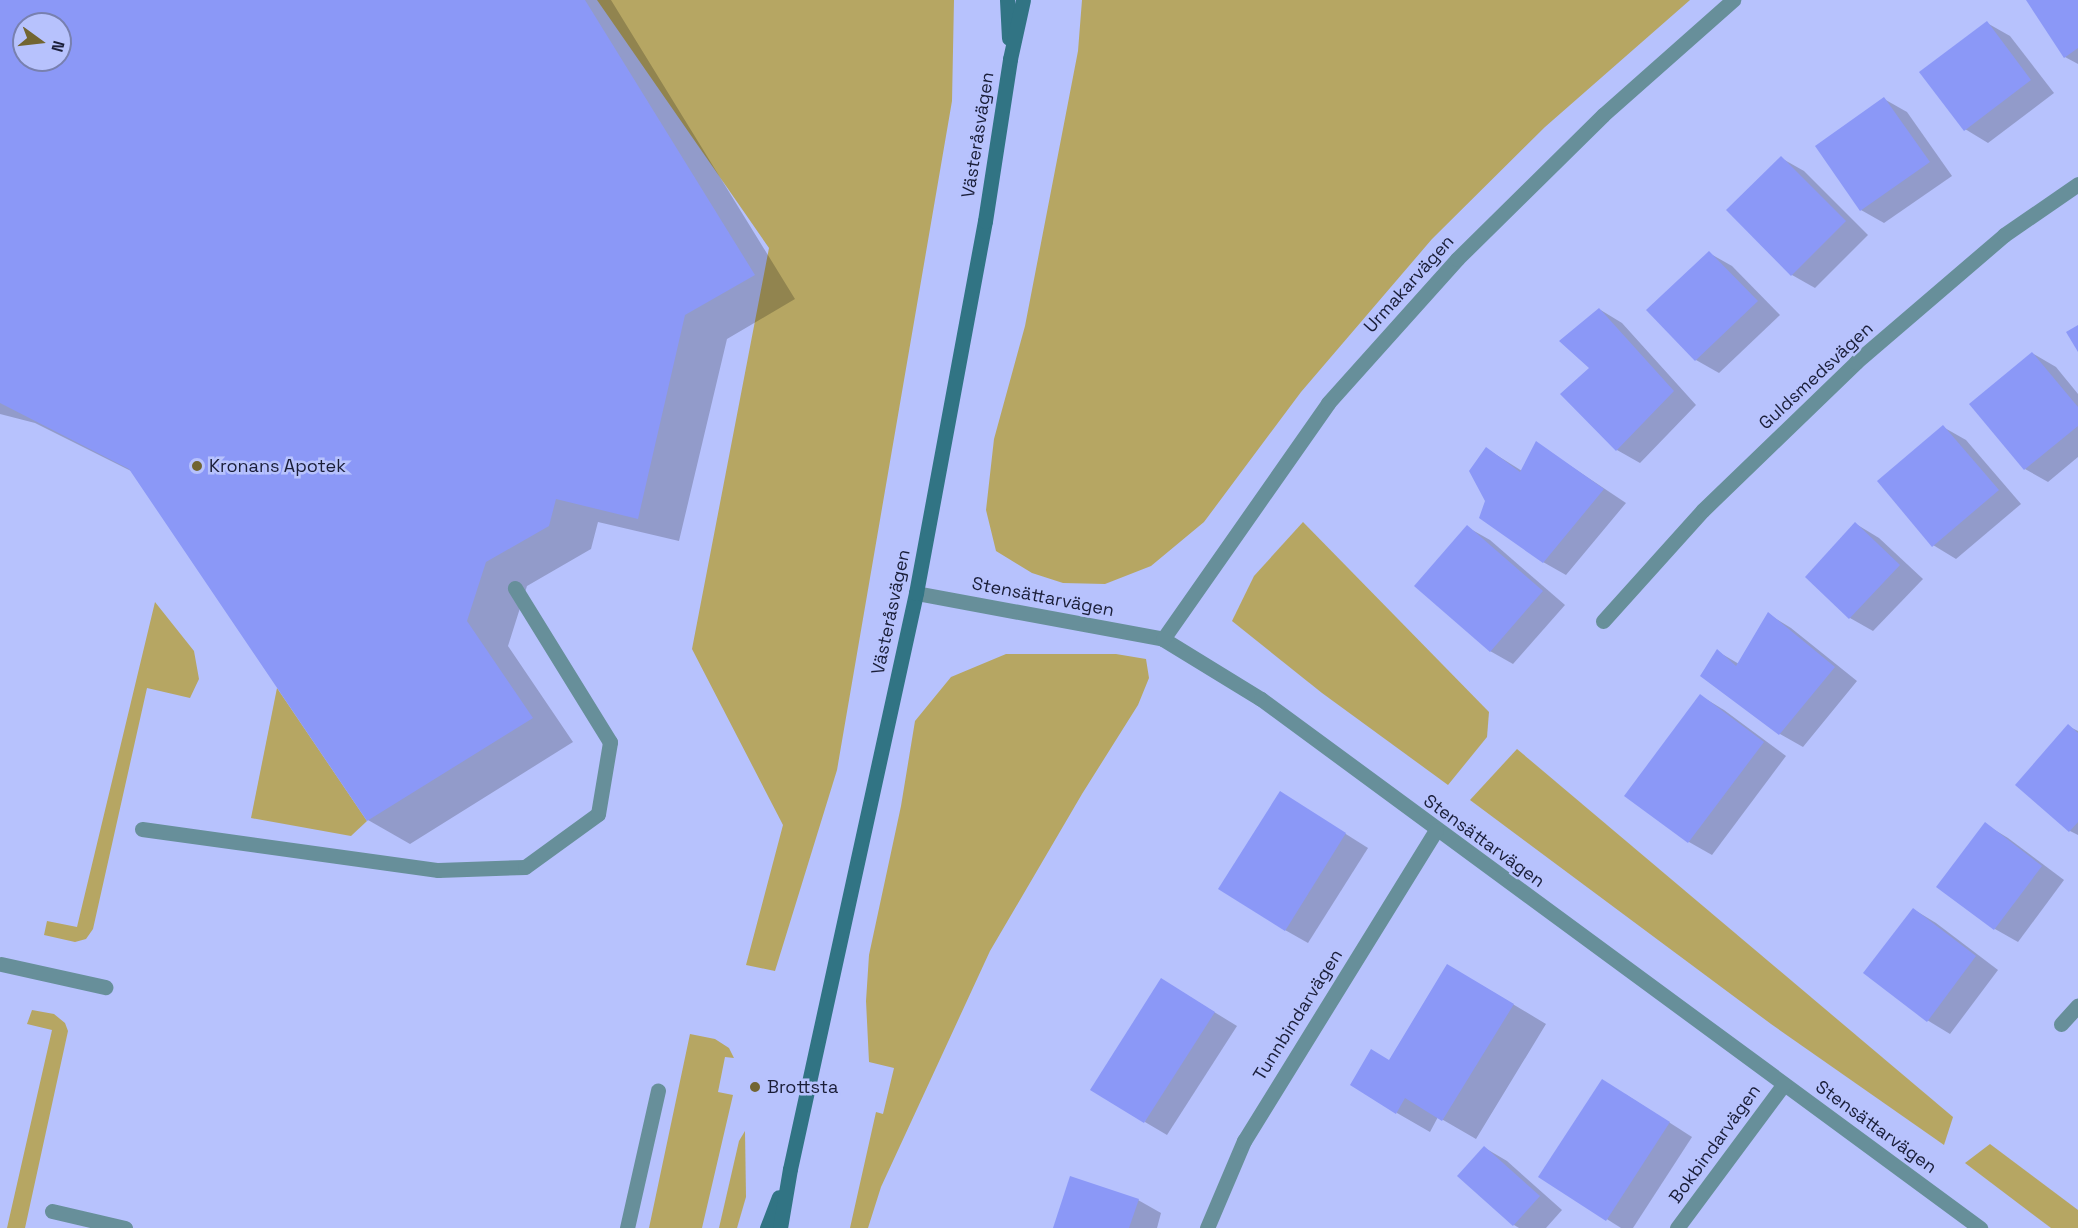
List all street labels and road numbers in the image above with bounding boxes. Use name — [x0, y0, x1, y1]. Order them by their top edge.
street label: Västeråsvägen — [957, 70, 999, 200]
street label: Urmakarvägen — [1359, 231, 1459, 337]
street label: Guldsmedsvägen — [1755, 318, 1877, 434]
street label: Västeråsvägen — [867, 547, 915, 677]
street label: Stensättarvägen — [970, 573, 1116, 621]
street label: Stensättarvägen — [1419, 790, 1549, 892]
street label: Tunnbindarvägen — [1249, 945, 1347, 1085]
street label: Stensättarvägen — [1811, 1076, 1941, 1178]
street label: Bokbindarvägen — [1665, 1081, 1765, 1207]

